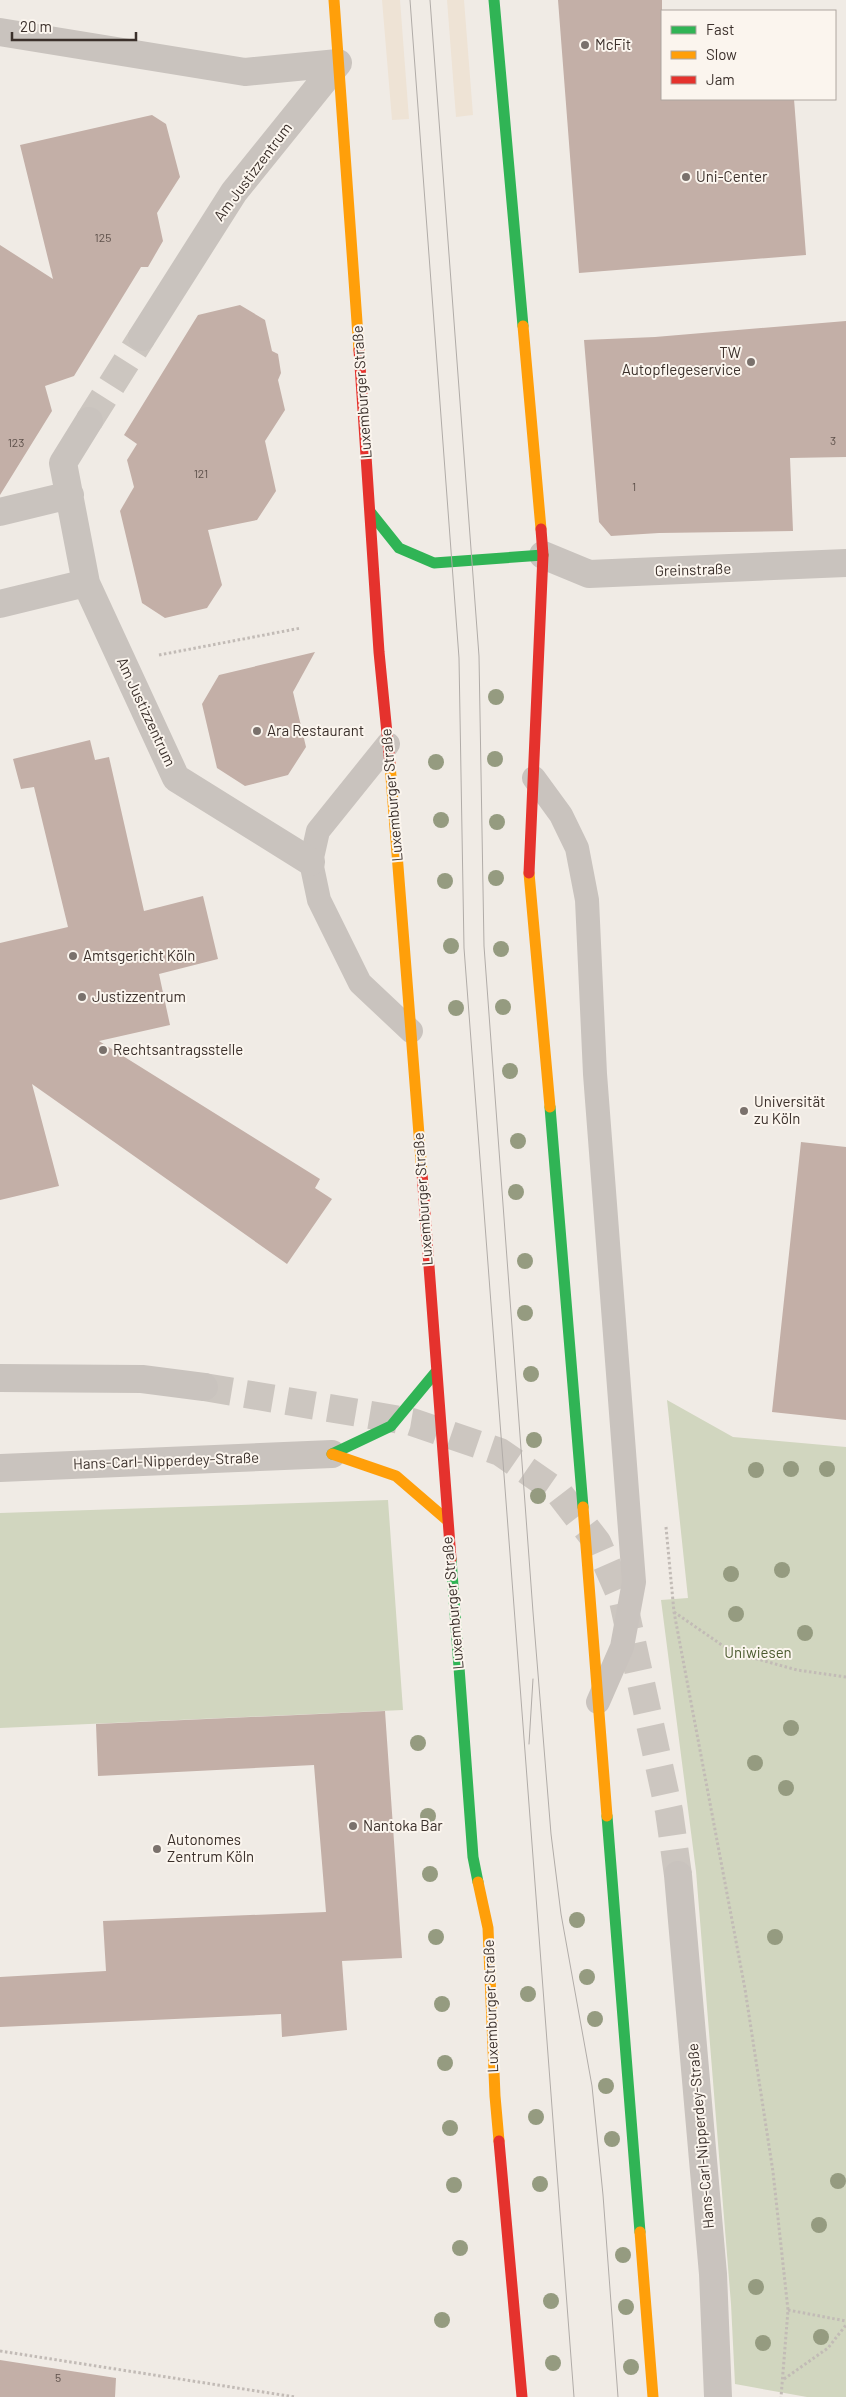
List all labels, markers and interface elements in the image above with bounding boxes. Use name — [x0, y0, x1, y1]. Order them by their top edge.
scale bar — [12, 10, 136, 42]
legend — [661, 10, 836, 100]
text: 20 m — [20, 17, 52, 35]
text: Fast — [706, 20, 734, 38]
place label: McFit — [595, 35, 631, 53]
marker: McFit — [579, 39, 591, 51]
text: Slow — [706, 45, 737, 63]
text: Jam — [706, 70, 735, 88]
street label: Am Justizzentrum — [209, 119, 295, 224]
place label: Uni-Center — [696, 167, 768, 185]
marker: Uni-Center — [680, 171, 692, 183]
house number: 125 — [95, 230, 111, 244]
street label: Luxemburger Straße — [347, 325, 375, 459]
place label: TW Autopflegeservice — [622, 343, 741, 378]
marker: TW Autopflegeservice — [745, 356, 757, 368]
house number: 3 — [830, 433, 836, 447]
house number: 123 — [8, 435, 24, 449]
house number: 121 — [194, 466, 208, 480]
house number: 1 — [632, 479, 636, 493]
street label: Greinstraße — [654, 559, 732, 579]
street label: Am Justizzentrum — [114, 654, 180, 769]
place label: Ara Restaurant — [267, 721, 364, 739]
marker: Ara Restaurant — [251, 725, 263, 737]
street label: Luxemburger Straße — [376, 728, 406, 862]
place label: Amtsgericht Köln — [83, 946, 195, 964]
marker: Amtsgericht Köln — [67, 950, 79, 962]
place label: Justizzentrum — [92, 987, 186, 1005]
marker: Justizzentrum — [76, 991, 88, 1003]
place label: Rechtsantragsstelle — [113, 1040, 243, 1058]
marker: Rechtsantragsstelle — [97, 1044, 109, 1056]
place label: Universität zu Köln — [754, 1092, 826, 1127]
marker: Universität zu Köln — [738, 1105, 750, 1117]
street label: Luxemburger Straße — [408, 1132, 436, 1266]
street label: Hans-Carl-Nipperdey-Straße — [73, 1448, 259, 1472]
street label: Luxemburger Straße — [437, 1536, 467, 1670]
park label: Uniwiesen — [724, 1643, 792, 1661]
place label: Nantoka Bar — [363, 1816, 443, 1834]
marker: Nantoka Bar — [347, 1820, 359, 1832]
place label: Autonomes Zentrum Köln — [167, 1830, 254, 1865]
marker: Autonomes Zentrum Köln — [151, 1843, 163, 1855]
street label: Luxemburger Straße — [479, 1939, 501, 2073]
street label: Hans-Carl-Nipperdey-Straße — [683, 2043, 717, 2230]
house number: 5 — [55, 2370, 61, 2384]

